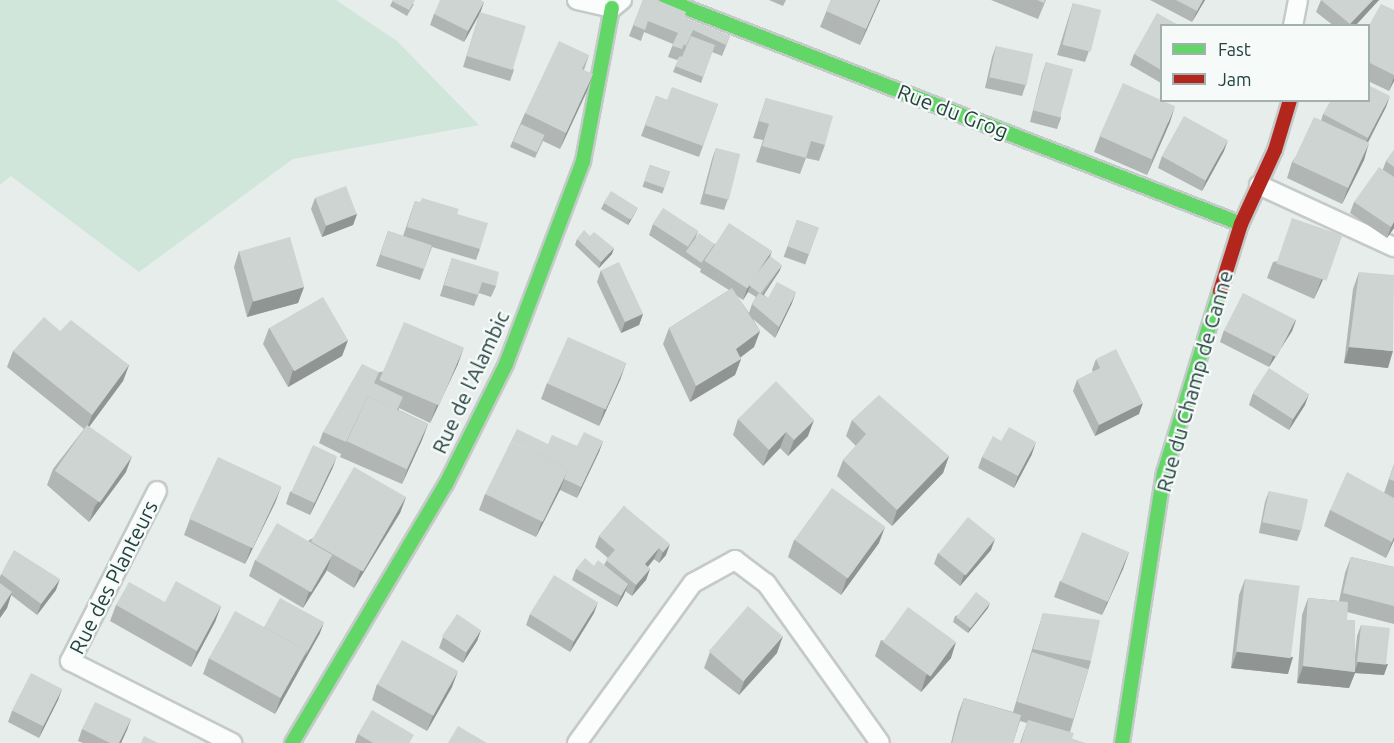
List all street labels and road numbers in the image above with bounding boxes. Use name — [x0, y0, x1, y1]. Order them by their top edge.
street label: Rue du Grog — [894, 78, 1012, 144]
street label: Rue du Champ de Canne — [1150, 267, 1238, 495]
street label: Rue de l'Alambic — [426, 307, 514, 457]
street label: Rue des Planteurs — [63, 496, 163, 658]

